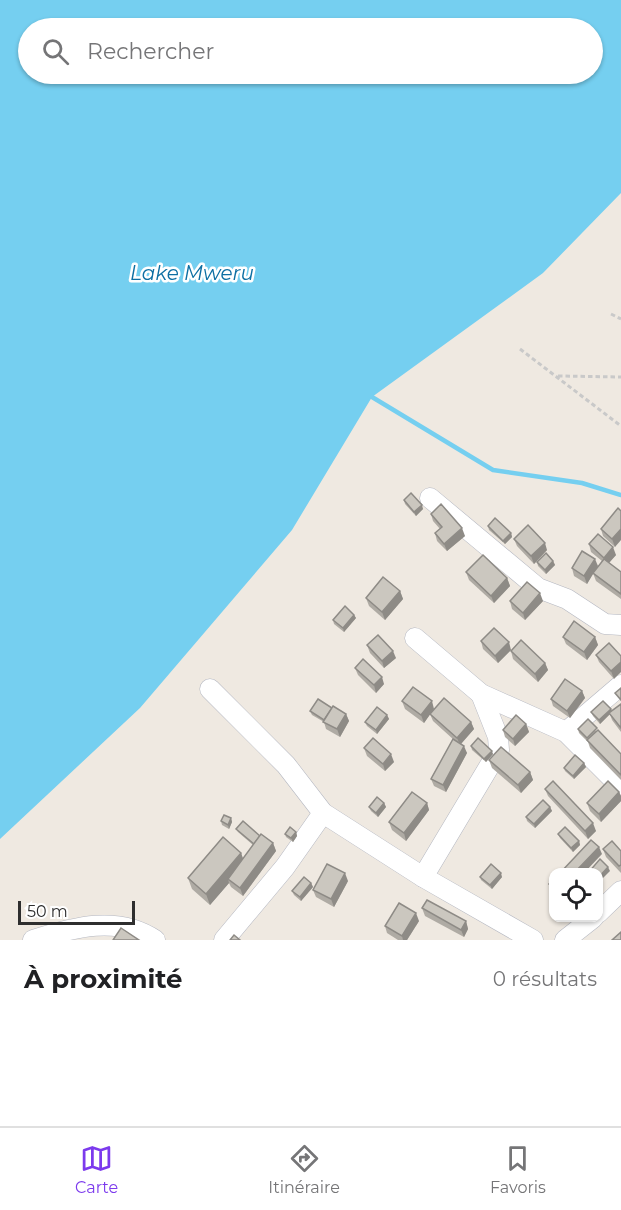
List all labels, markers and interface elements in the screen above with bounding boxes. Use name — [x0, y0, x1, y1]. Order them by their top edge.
search box — [18, 18, 603, 84]
icon: search — [39, 35, 72, 68]
text: Rechercher — [87, 38, 214, 65]
water label: Lake Mweru — [130, 261, 254, 285]
map controls — [549, 868, 603, 922]
button: locate — [549, 868, 603, 922]
scale bar — [18, 898, 135, 926]
text: 50 m — [27, 902, 68, 921]
text: À proximité — [24, 963, 183, 995]
text: 0 résultats — [493, 967, 597, 991]
tab: Carte — [75, 1142, 118, 1197]
tab: Itinéraire — [268, 1142, 340, 1197]
tab: Favoris — [490, 1142, 546, 1197]

